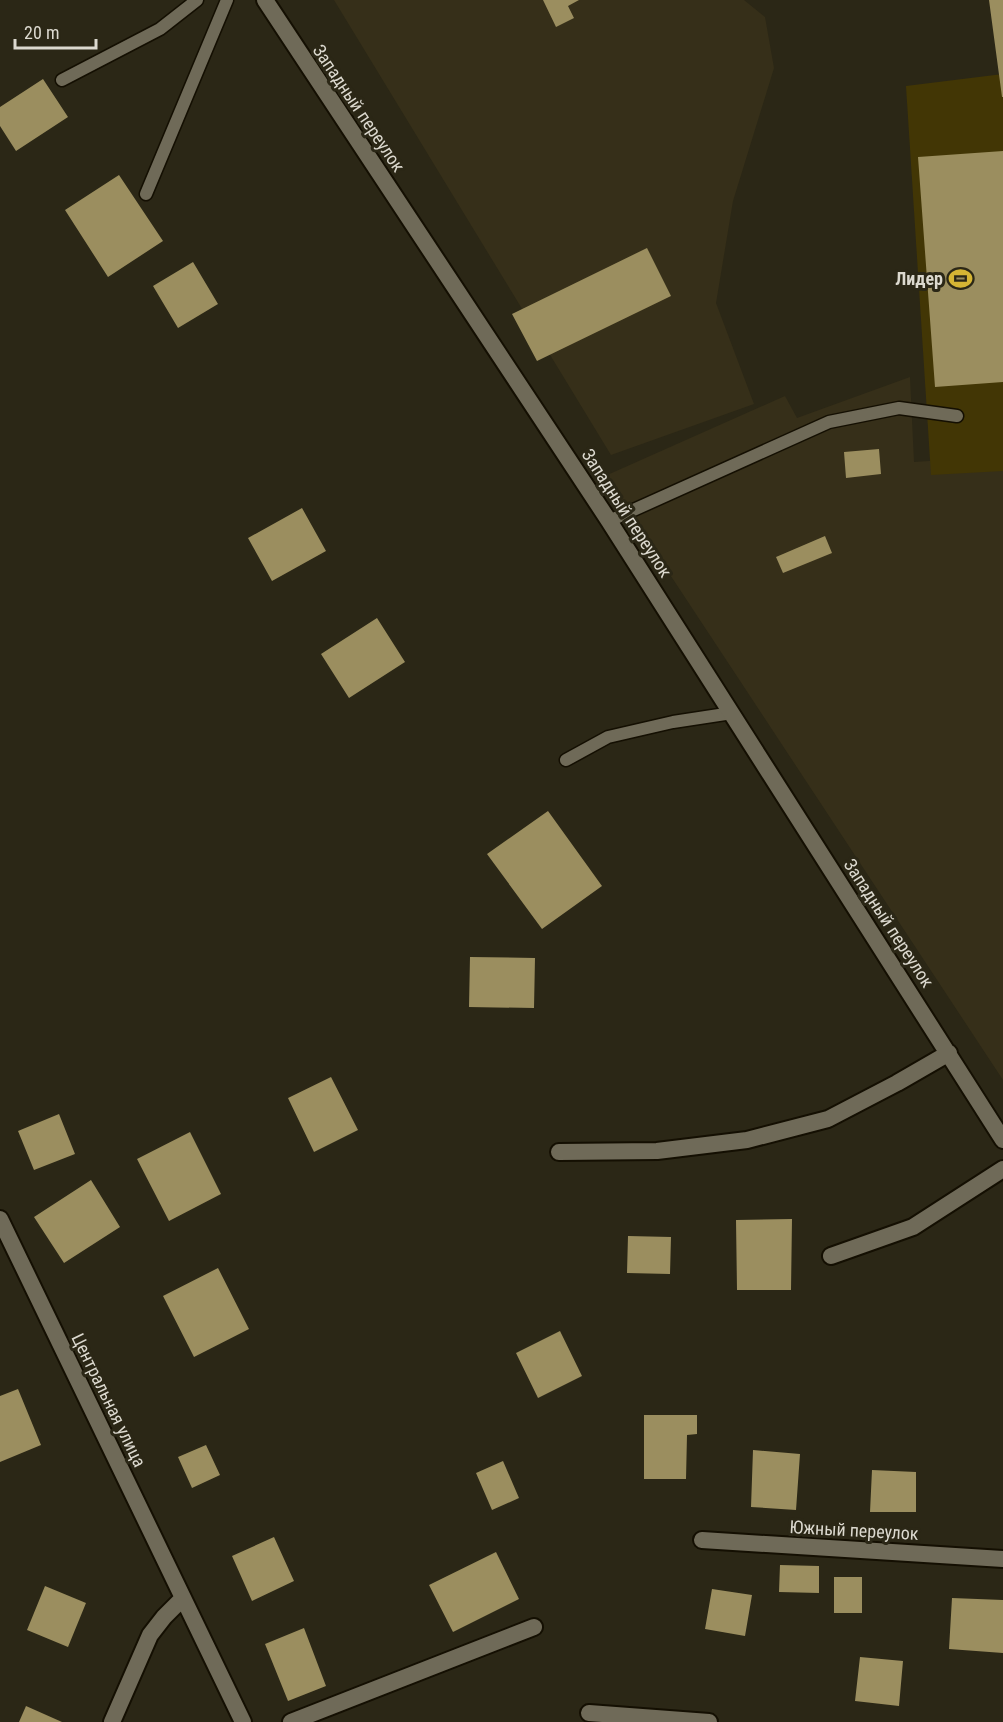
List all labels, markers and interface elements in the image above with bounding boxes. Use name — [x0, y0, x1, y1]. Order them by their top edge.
scale bar — [15, 12, 96, 50]
text: 20 m — [24, 22, 59, 43]
street label: Западный переулок — [309, 40, 410, 176]
sports icon: Лидер — [948, 265, 974, 291]
place label: Лидер — [895, 268, 943, 289]
street label: Западный переулок — [578, 445, 677, 581]
street label: Западный переулок — [840, 855, 939, 991]
street label: Центральная улица — [68, 1330, 150, 1470]
street label: Южный переулок — [789, 1516, 919, 1544]

